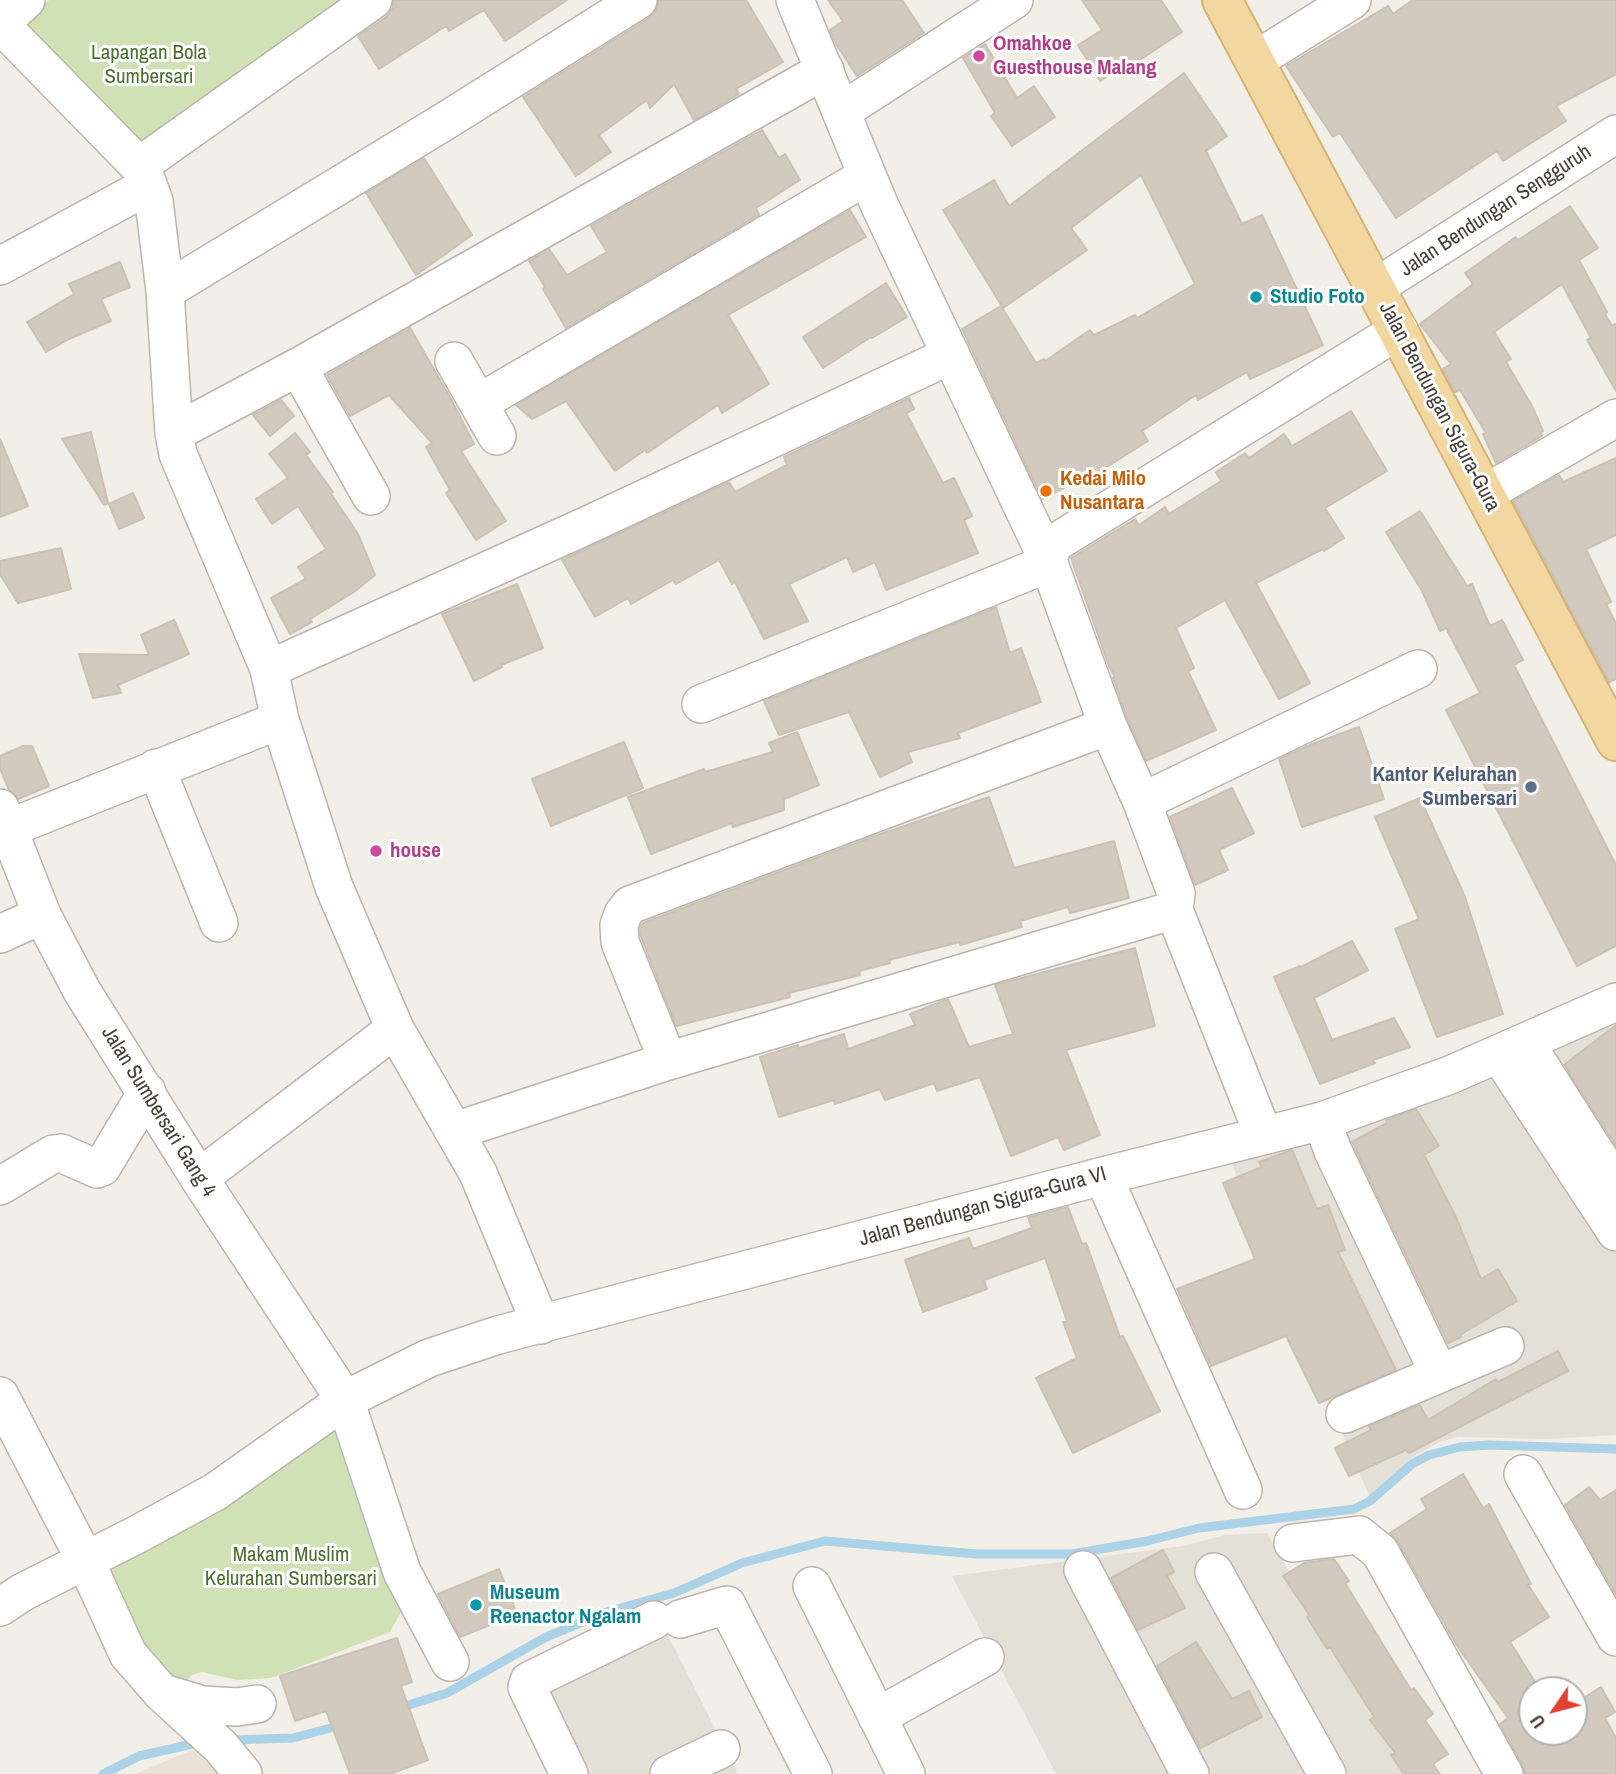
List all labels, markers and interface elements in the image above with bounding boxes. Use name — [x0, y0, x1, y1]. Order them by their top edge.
place label: Omahkoe Guesthouse Malang — [993, 31, 1157, 81]
park label: Lapangan Bola Sumbersari — [91, 40, 207, 90]
marker: Omahkoe Guesthouse Malang — [971, 48, 987, 64]
street label: Jalan Bendungan Sengguruh — [1396, 140, 1596, 282]
place label: Studio Foto — [1270, 284, 1365, 310]
marker: Studio Foto — [1248, 289, 1264, 305]
street label: Jalan Bendungan Sigura-Gura — [1373, 298, 1505, 516]
place label: Kedai Milo Nusantara — [1060, 466, 1146, 516]
marker: Kedai Milo Nusantara — [1038, 483, 1054, 499]
place label: Kantor Kelurahan Sumbersari — [1373, 762, 1517, 812]
marker: Kantor Kelurahan Sumbersari — [1523, 779, 1539, 795]
place label: house — [390, 838, 441, 864]
marker: house — [368, 843, 384, 859]
street label: Jalan Sumbersari Gang 4 — [95, 1022, 221, 1202]
street label: Jalan Bendungan Sigura-Gura VI — [857, 1162, 1109, 1252]
park label: Makam Muslim Kelurahan Sumbersari — [205, 1542, 377, 1592]
place label: Museum Reenactor Ngalam — [490, 1580, 641, 1630]
marker: Museum Reenactor Ngalam — [468, 1597, 484, 1613]
north arrow — [1518, 1676, 1588, 1746]
text: U — [1524, 1710, 1551, 1734]

